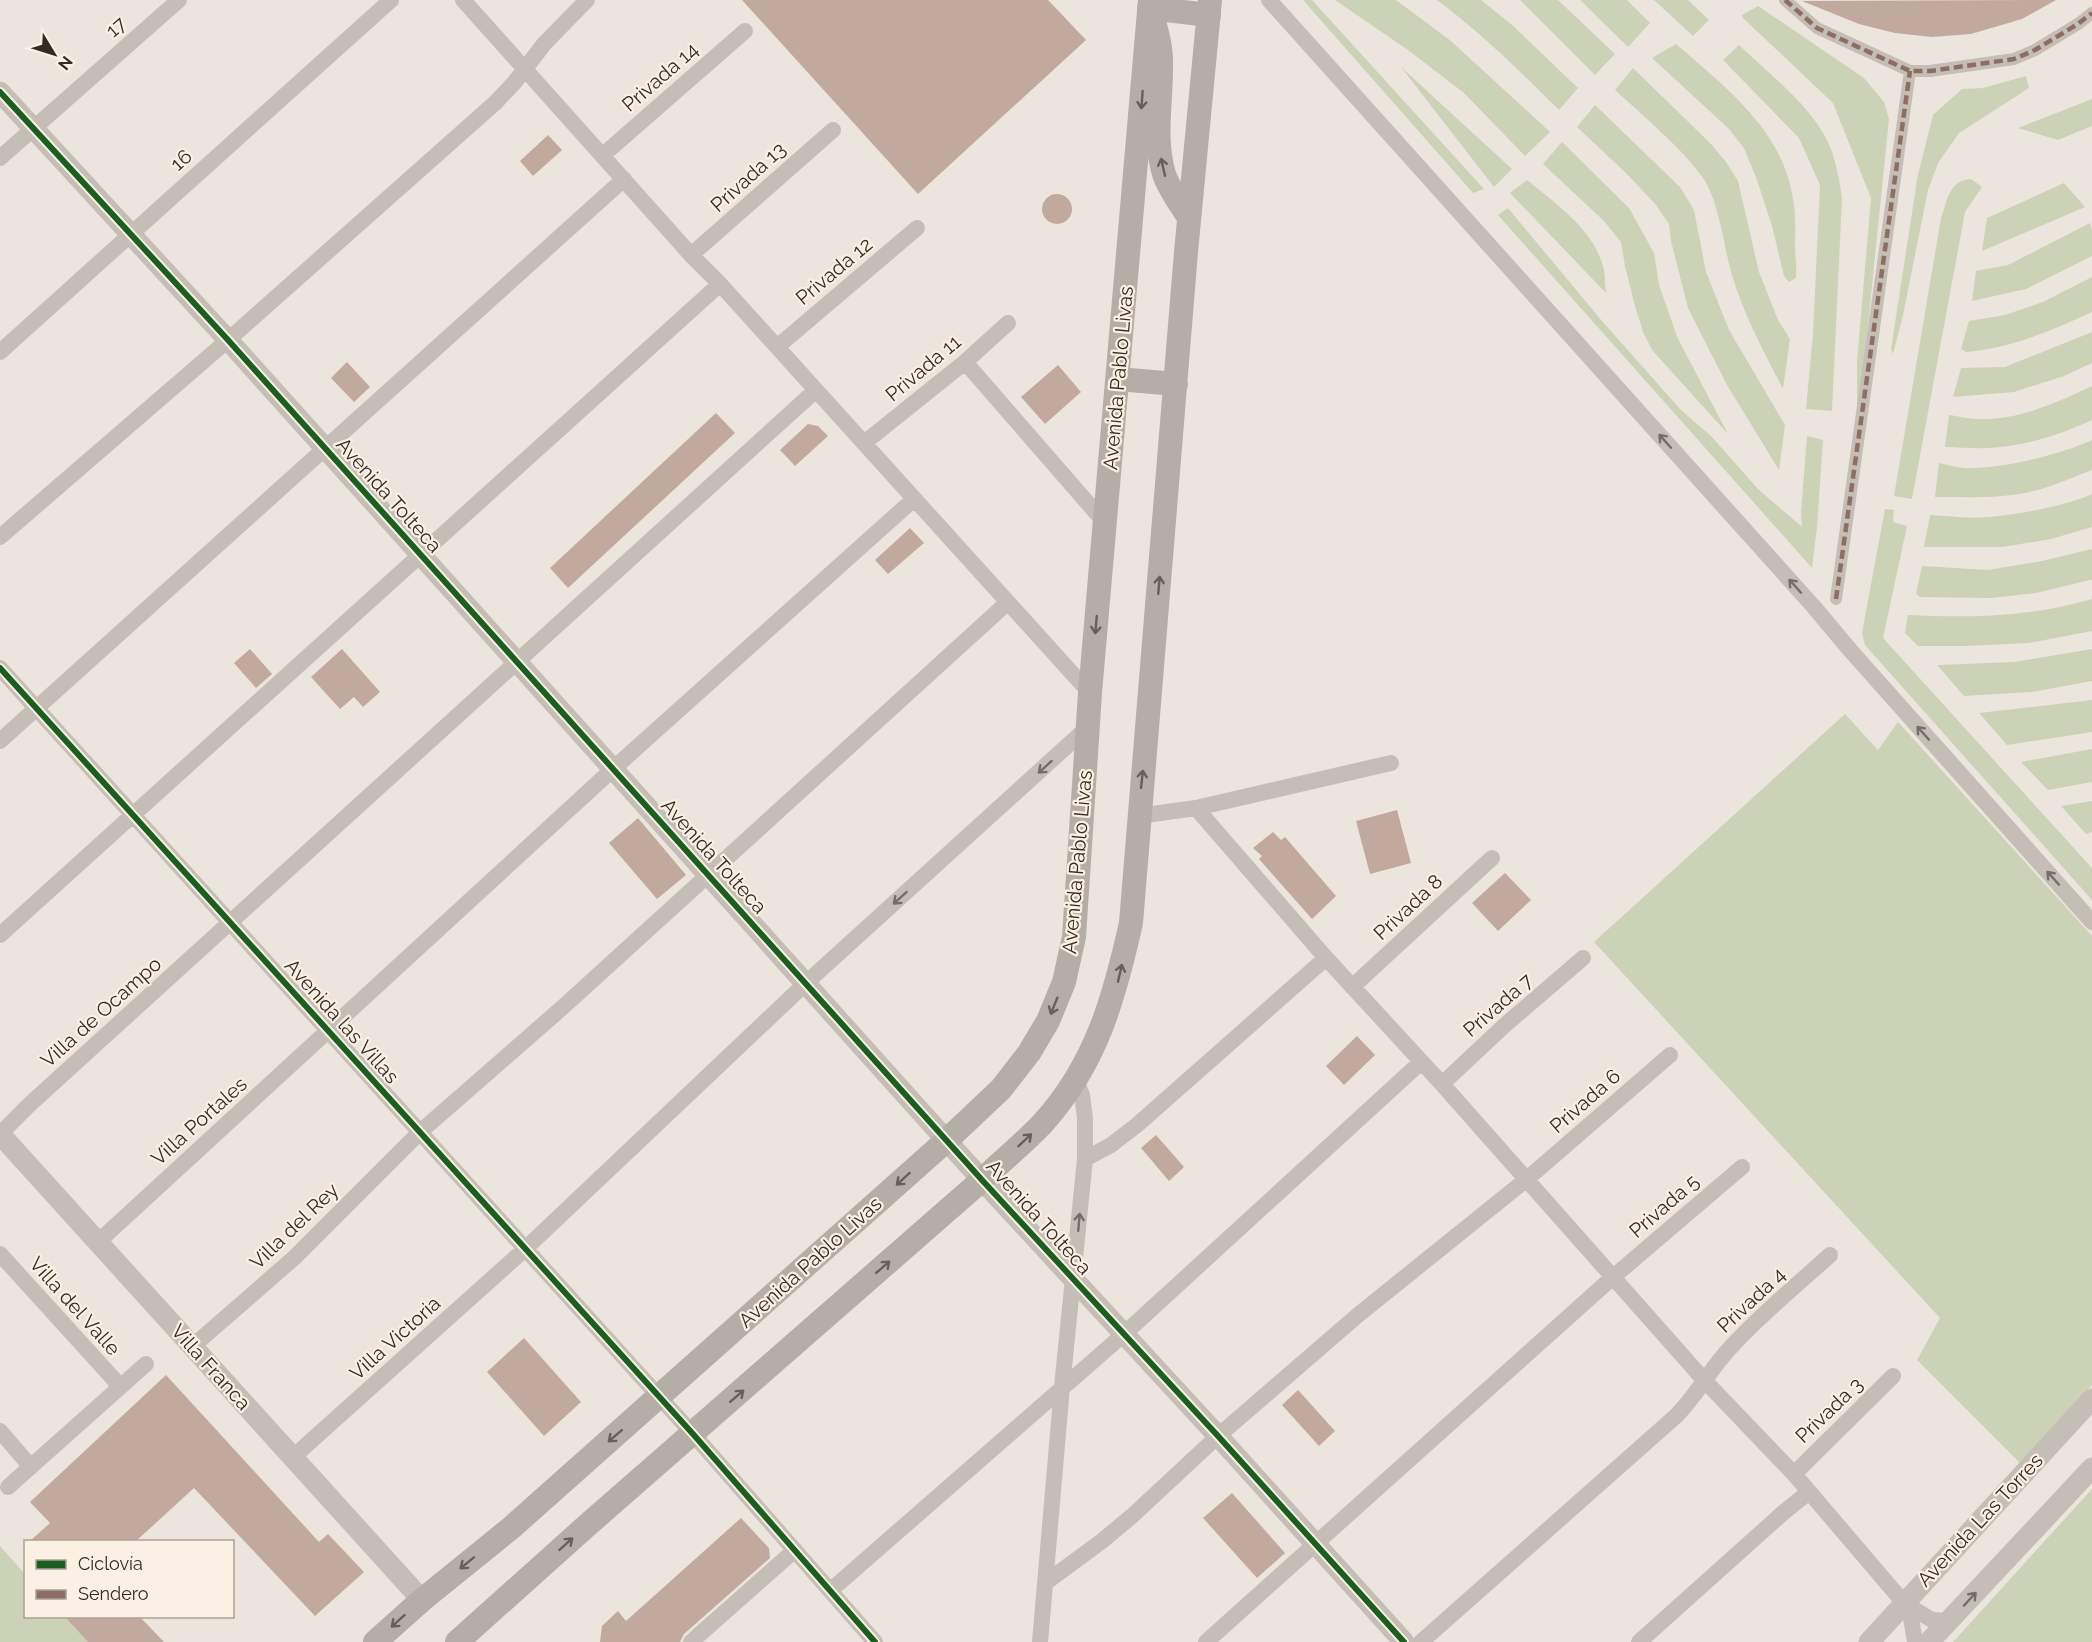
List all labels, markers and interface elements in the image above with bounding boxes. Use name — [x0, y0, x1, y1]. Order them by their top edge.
street label: 17 — [101, 11, 131, 42]
north arrow — [24, 24, 84, 84]
street label: Privada 14 — [617, 37, 703, 117]
text: N — [54, 52, 77, 74]
one-way arrow — [1136, 90, 1147, 110]
street label: Privada 13 — [705, 137, 791, 217]
street label: 16 — [165, 144, 197, 176]
one-way arrow — [1156, 158, 1168, 177]
street label: Privada 12 — [791, 232, 877, 310]
street label: Avenida Pablo Livas — [1098, 285, 1138, 471]
street label: Privada 11 — [881, 329, 966, 406]
street label: Avenida Tolteca — [331, 433, 447, 557]
one-way arrow — [1658, 434, 1672, 449]
one-way arrow — [1154, 576, 1165, 596]
one-way arrow — [1788, 579, 1802, 594]
one-way arrow — [1090, 615, 1101, 635]
one-way arrow — [1917, 725, 1930, 741]
one-way arrow — [1037, 760, 1052, 774]
street label: Avenida Pablo Livas — [1057, 769, 1097, 955]
one-way arrow — [1137, 770, 1148, 790]
street label: Avenida Tolteca — [656, 794, 772, 918]
street label: Privada 8 — [1369, 869, 1447, 945]
one-way arrow — [2046, 871, 2060, 886]
one-way arrow — [893, 891, 908, 905]
street label: Villa de Ocampo — [36, 952, 166, 1072]
street label: Avenida las Villas — [280, 954, 404, 1088]
one-way arrow — [1115, 963, 1126, 983]
street label: Privada 7 — [1458, 968, 1538, 1042]
one-way arrow — [1048, 996, 1059, 1014]
street label: Privada 6 — [1545, 1064, 1625, 1138]
street label: Villa Portales — [146, 1072, 252, 1170]
one-way arrow — [1017, 1133, 1032, 1147]
street label: Avenida Tolteca — [981, 1155, 1097, 1279]
street label: Privada 5 — [1624, 1169, 1704, 1243]
one-way arrow — [896, 1172, 911, 1186]
street label: Villa del Rey — [245, 1178, 343, 1274]
street label: Avenida Pablo Livas — [733, 1191, 887, 1333]
one-way arrow — [1074, 1212, 1085, 1232]
street label: Villa del Valle — [24, 1252, 126, 1360]
one-way arrow — [875, 1260, 890, 1274]
street label: Privada 4 — [1712, 1262, 1790, 1338]
street label: Villa Victoria — [345, 1291, 445, 1385]
street label: Villa Franca — [166, 1319, 256, 1415]
street label: Privada 3 — [1790, 1372, 1868, 1448]
one-way arrow — [729, 1389, 744, 1403]
one-way arrow — [608, 1429, 623, 1443]
street label: Avenida Las Torres — [1912, 1449, 2048, 1591]
one-way arrow — [559, 1537, 574, 1551]
legend — [24, 1540, 234, 1618]
text: Ciclovía — [78, 1553, 143, 1574]
one-way arrow — [459, 1557, 475, 1570]
text: Sendero — [78, 1583, 149, 1604]
one-way arrow — [1962, 1592, 1977, 1607]
one-way arrow — [391, 1614, 406, 1628]

